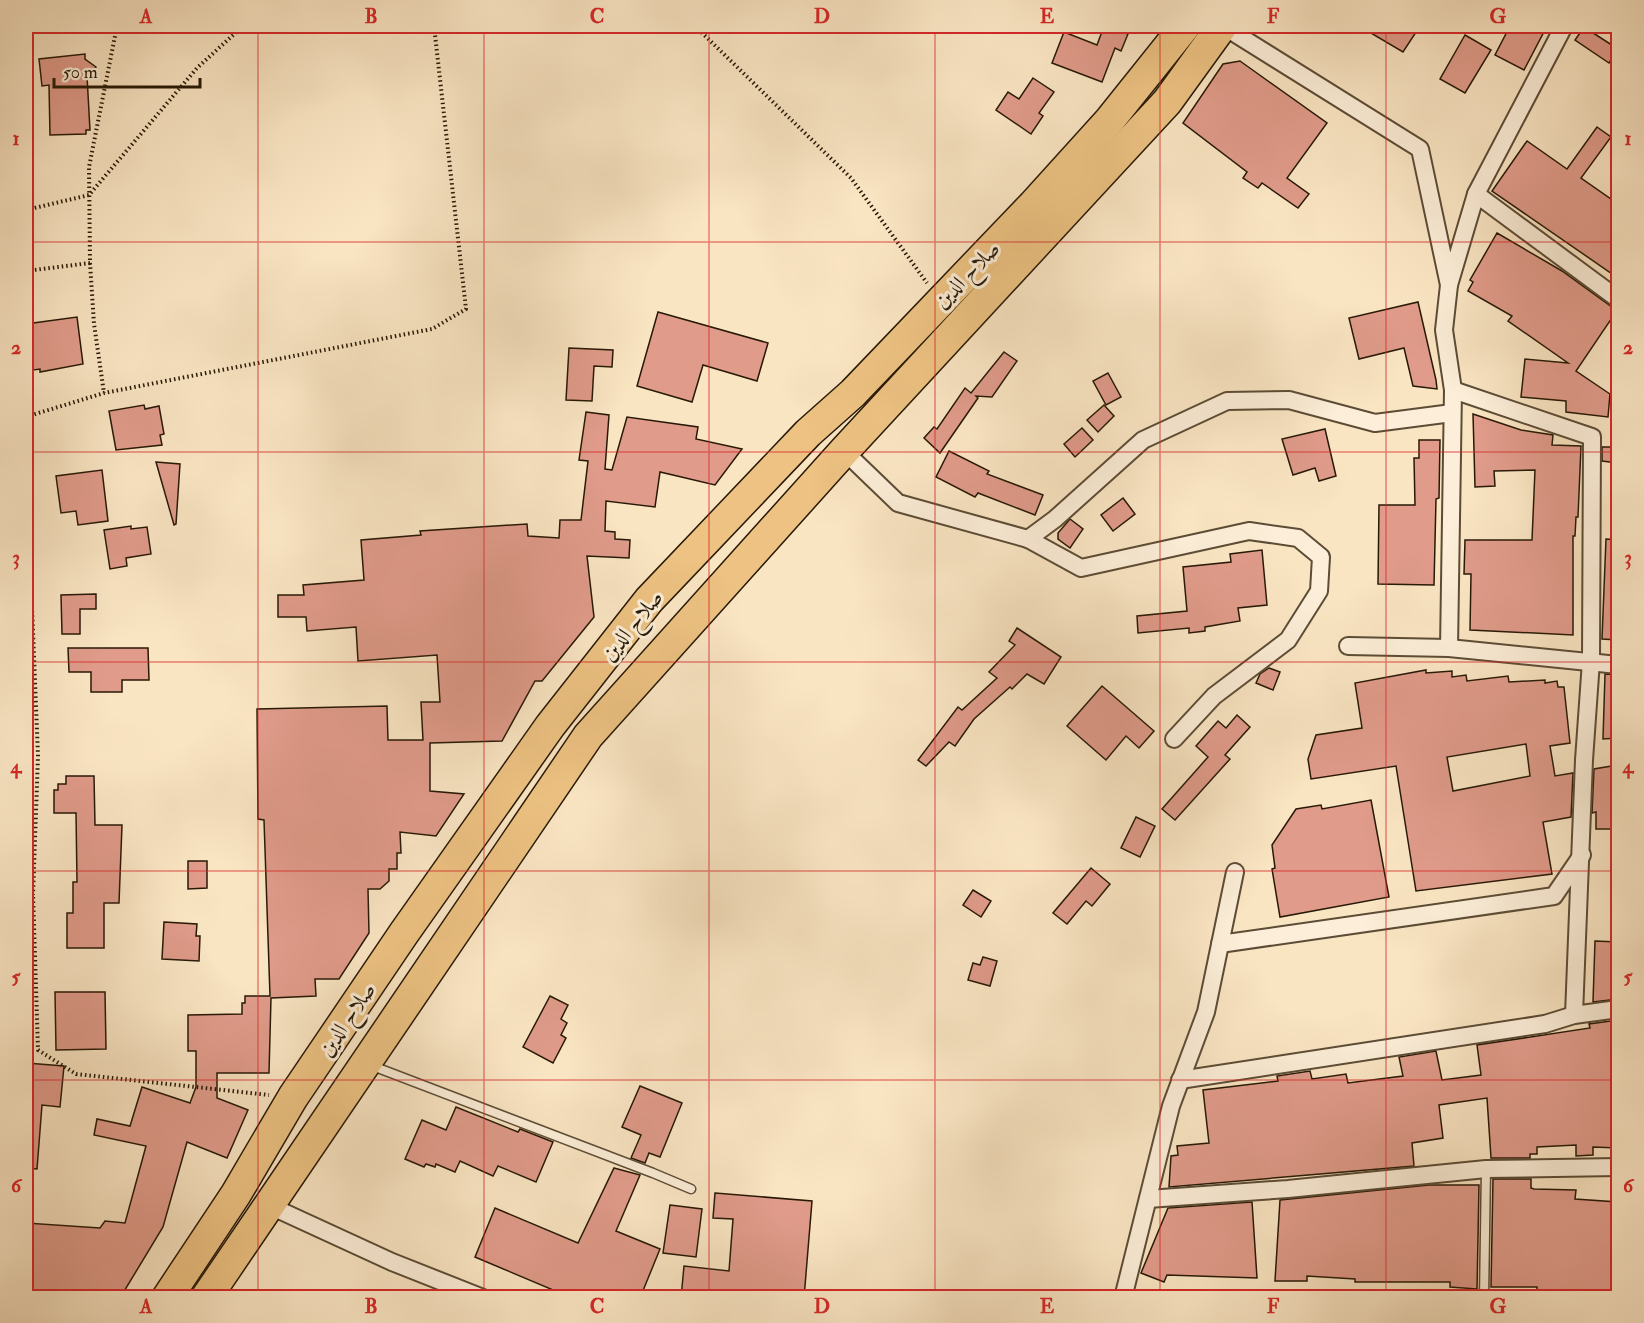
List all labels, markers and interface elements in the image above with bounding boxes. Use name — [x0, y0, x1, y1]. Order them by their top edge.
text: A — [139, 4, 153, 29]
text: B — [364, 4, 378, 29]
text: C — [590, 4, 604, 29]
text: D — [814, 4, 830, 29]
text: E — [1040, 4, 1055, 29]
text: F — [1267, 4, 1280, 29]
text: G — [1490, 4, 1507, 29]
scale bar — [54, 51, 200, 89]
text: 50 m — [63, 61, 98, 84]
text: 1 — [12, 126, 20, 151]
text: 1 — [1624, 126, 1632, 151]
street label: صلاح الدين — [928, 235, 1010, 318]
text: 2 — [11, 335, 21, 360]
text: 2 — [1623, 335, 1633, 360]
text: 3 — [12, 545, 20, 570]
text: 3 — [1624, 545, 1632, 570]
street label: صلاح الدين — [594, 584, 673, 670]
text: 4 — [10, 754, 23, 779]
text: 4 — [1622, 754, 1635, 779]
text: 5 — [12, 964, 22, 989]
text: 5 — [1624, 964, 1634, 989]
street label: صلاح الدين — [312, 977, 386, 1065]
text: 6 — [11, 1173, 23, 1198]
text: 6 — [1623, 1173, 1635, 1198]
text: A — [139, 1294, 153, 1319]
text: B — [364, 1294, 378, 1319]
text: C — [590, 1294, 604, 1319]
text: D — [814, 1294, 830, 1319]
text: E — [1040, 1294, 1055, 1319]
text: F — [1267, 1294, 1280, 1319]
text: G — [1490, 1294, 1507, 1319]

